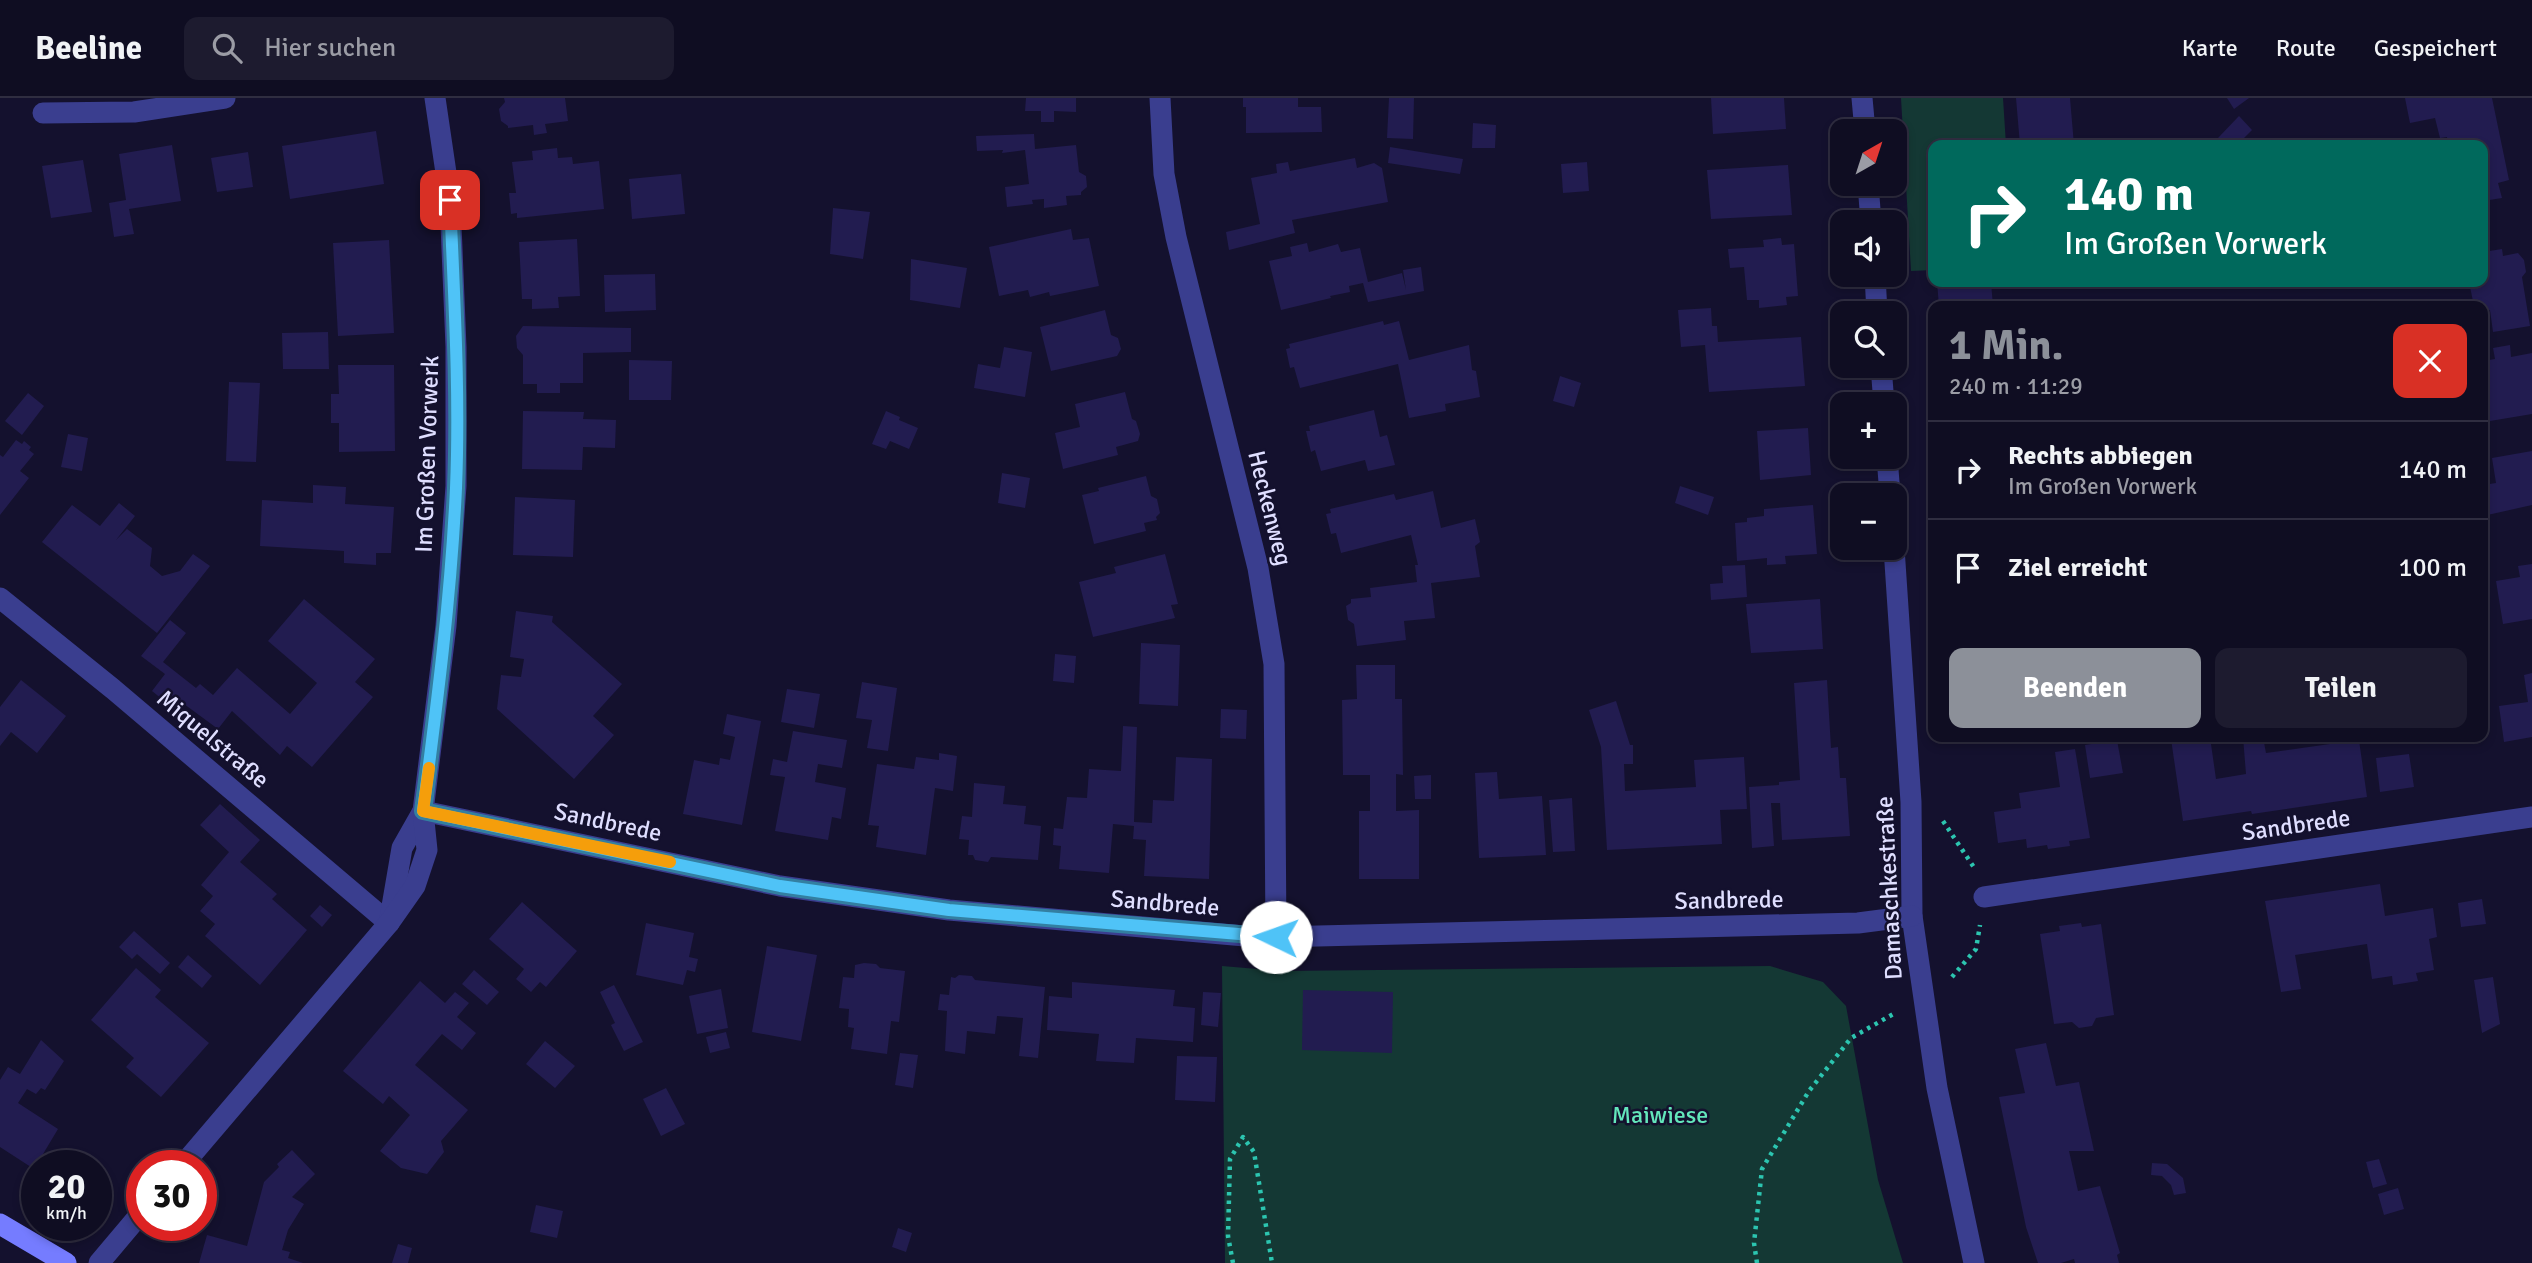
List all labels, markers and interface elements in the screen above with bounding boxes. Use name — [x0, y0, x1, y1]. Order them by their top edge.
search box — [184, 17, 674, 80]
text: Beeline — [35, 28, 142, 69]
icon: search — [208, 29, 246, 67]
text: Hier suchen — [264, 32, 396, 64]
text: Karte — [2182, 33, 2238, 63]
text: Route — [2276, 33, 2336, 63]
text: Gespeichert — [2374, 33, 2497, 63]
north arrow — [1830, 119, 1908, 196]
map controls — [1830, 119, 1907, 560]
text: 140 m — [2064, 164, 2194, 224]
icon: right — [1949, 168, 2040, 259]
pin — [420, 170, 480, 230]
icon: arrive — [431, 181, 469, 219]
button: sound — [1830, 210, 1907, 287]
text: Im Großen Vorwerk — [2064, 224, 2327, 263]
button: search — [1830, 301, 1907, 378]
text: 1 Min. — [1949, 320, 2063, 371]
button: close — [2393, 324, 2467, 398]
street label: Im Großen Vorwerk — [409, 355, 445, 553]
text: 240 m · 11:29 — [1949, 372, 2083, 401]
button: + — [1830, 392, 1907, 469]
text: Rechts abbiegen — [2008, 440, 2193, 472]
street label: Heckenweg — [1241, 447, 1299, 569]
icon: right — [1949, 451, 1987, 489]
text: 140 m — [2398, 454, 2467, 486]
text: Im Großen Vorwerk — [2008, 472, 2197, 501]
button: − — [1830, 483, 1907, 560]
icon: arrive — [1949, 549, 1987, 587]
text: Ziel erreicht — [2008, 552, 2148, 584]
text: 100 m — [2398, 552, 2467, 584]
button: Beenden — [1949, 648, 2201, 728]
button: Teilen — [2215, 648, 2467, 728]
street label: Miquelstraße — [151, 683, 275, 795]
street label: Damaschkestraße — [1869, 795, 1909, 981]
street label: Sandbrede — [552, 796, 664, 848]
street label: Sandbrede — [2240, 803, 2352, 847]
street label: Sandbrede — [1109, 883, 1221, 923]
street label: Sandbrede — [1674, 884, 1784, 916]
position arrow — [1239, 900, 1313, 974]
park label: Maiwiese — [1612, 1100, 1708, 1130]
speed limit sign: 30 — [126, 1150, 217, 1241]
text: 20 — [48, 1165, 85, 1208]
text: km/h — [46, 1202, 87, 1224]

